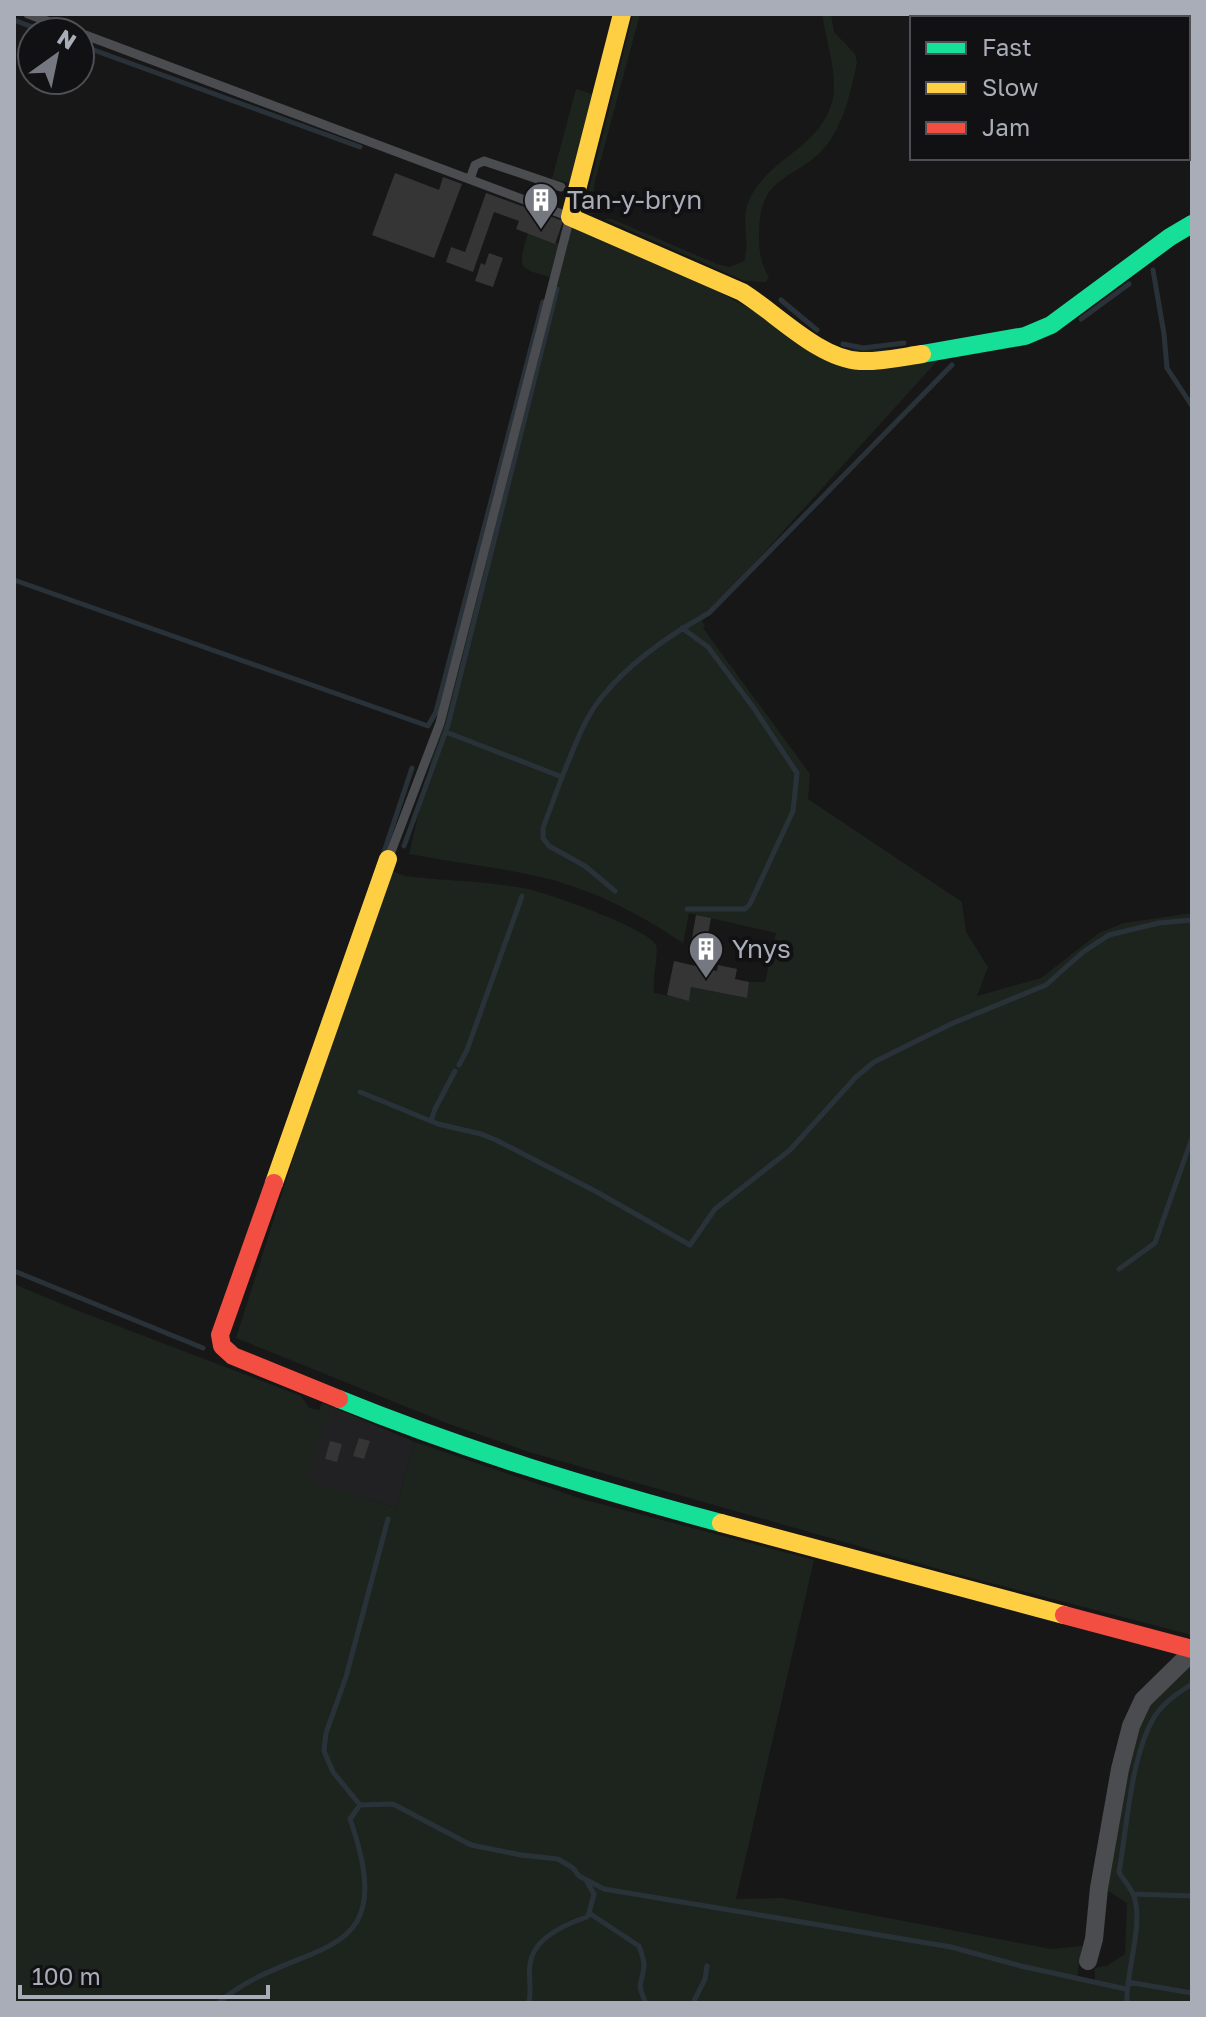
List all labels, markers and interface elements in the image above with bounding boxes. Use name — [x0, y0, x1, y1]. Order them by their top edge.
north arrow — [16, 16, 96, 96]
legend — [910, 16, 1190, 160]
text: N — [53, 23, 82, 55]
text: Fast — [982, 32, 1032, 61]
text: Slow — [982, 72, 1038, 101]
text: Jam — [982, 112, 1030, 141]
building icon: Tan-y-bryn — [522, 181, 560, 231]
place label: Tan-y-bryn — [567, 184, 702, 215]
building icon: Ynys — [687, 930, 725, 980]
place label: Ynys — [732, 933, 791, 964]
scale bar — [20, 1949, 268, 1999]
text: 100 m — [32, 1961, 101, 1990]

